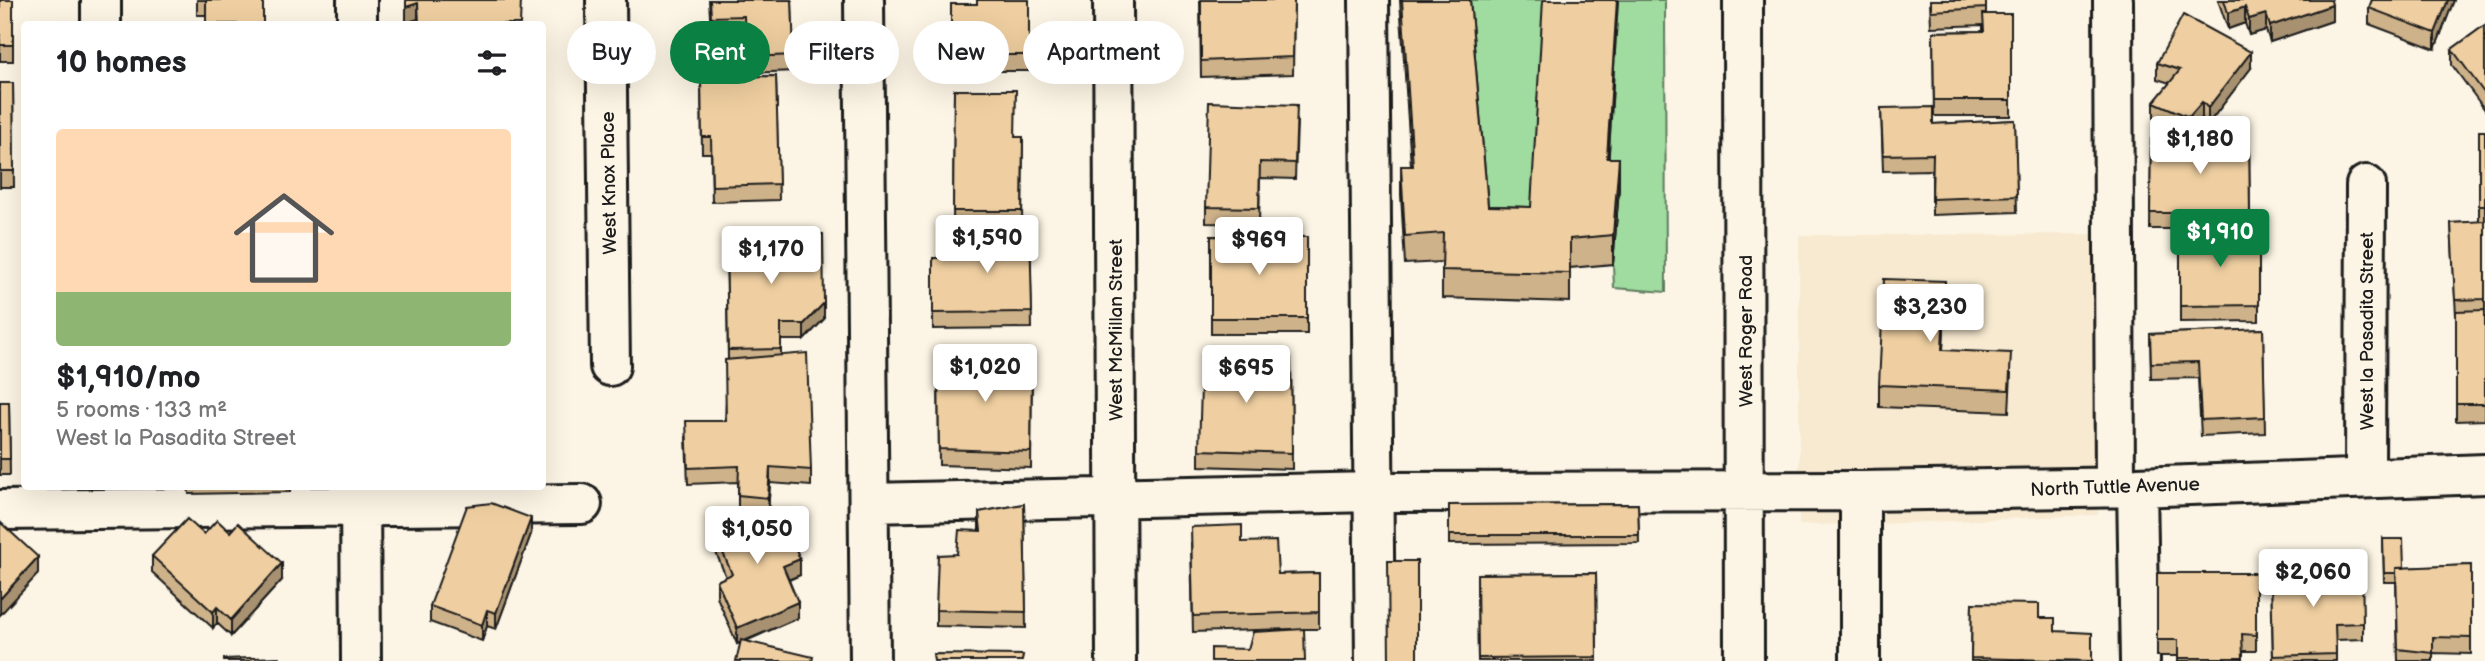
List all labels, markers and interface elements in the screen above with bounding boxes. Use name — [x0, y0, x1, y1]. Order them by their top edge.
chip: Buy — [567, 21, 656, 84]
chip: Rent — [670, 21, 770, 84]
chip: Filters — [784, 21, 899, 84]
chip: New — [913, 21, 1009, 84]
chip: Apartment — [1023, 21, 1184, 84]
icon: filters — [473, 44, 511, 82]
text: 10 homes — [56, 45, 187, 81]
street label: West Knox Place — [597, 111, 622, 255]
pin: $1,180 — [2143, 116, 2257, 176]
text: $1,180 — [2166, 125, 2234, 153]
icon: home — [221, 175, 347, 301]
pin: $1,910 — [2163, 210, 2277, 269]
pin: $1,590 — [930, 216, 1044, 275]
pin: $969 — [1218, 218, 1300, 277]
text: $1,910 — [2186, 218, 2254, 246]
text: $1,590 — [951, 224, 1023, 252]
pin: $1,170 — [714, 226, 828, 286]
text: $969 — [1231, 226, 1287, 254]
street label: West la Pasadita Street — [2356, 232, 2379, 430]
text: $1,170 — [738, 235, 804, 263]
street label: West McMillan Street — [1105, 239, 1128, 421]
street label: West Roger Road — [1735, 255, 1758, 407]
pin: $3,230 — [1873, 284, 1987, 344]
text: $3,230 — [1893, 293, 1967, 321]
pin: $1,020 — [928, 344, 1042, 404]
pin: $695 — [1205, 346, 1287, 405]
text: $1,020 — [949, 353, 1021, 381]
text: $695 — [1218, 354, 1274, 382]
text: $1,910/mo — [56, 360, 201, 396]
text: 5 rooms · 133 m² — [56, 396, 227, 424]
text: West la Pasadita Street — [56, 424, 296, 452]
street label: North Tuttle Avenue — [2030, 473, 2200, 502]
pin: $1,050 — [700, 506, 814, 566]
text: $1,050 — [721, 515, 793, 543]
pin: $2,060 — [2256, 550, 2370, 609]
text: $2,060 — [2275, 558, 2351, 586]

